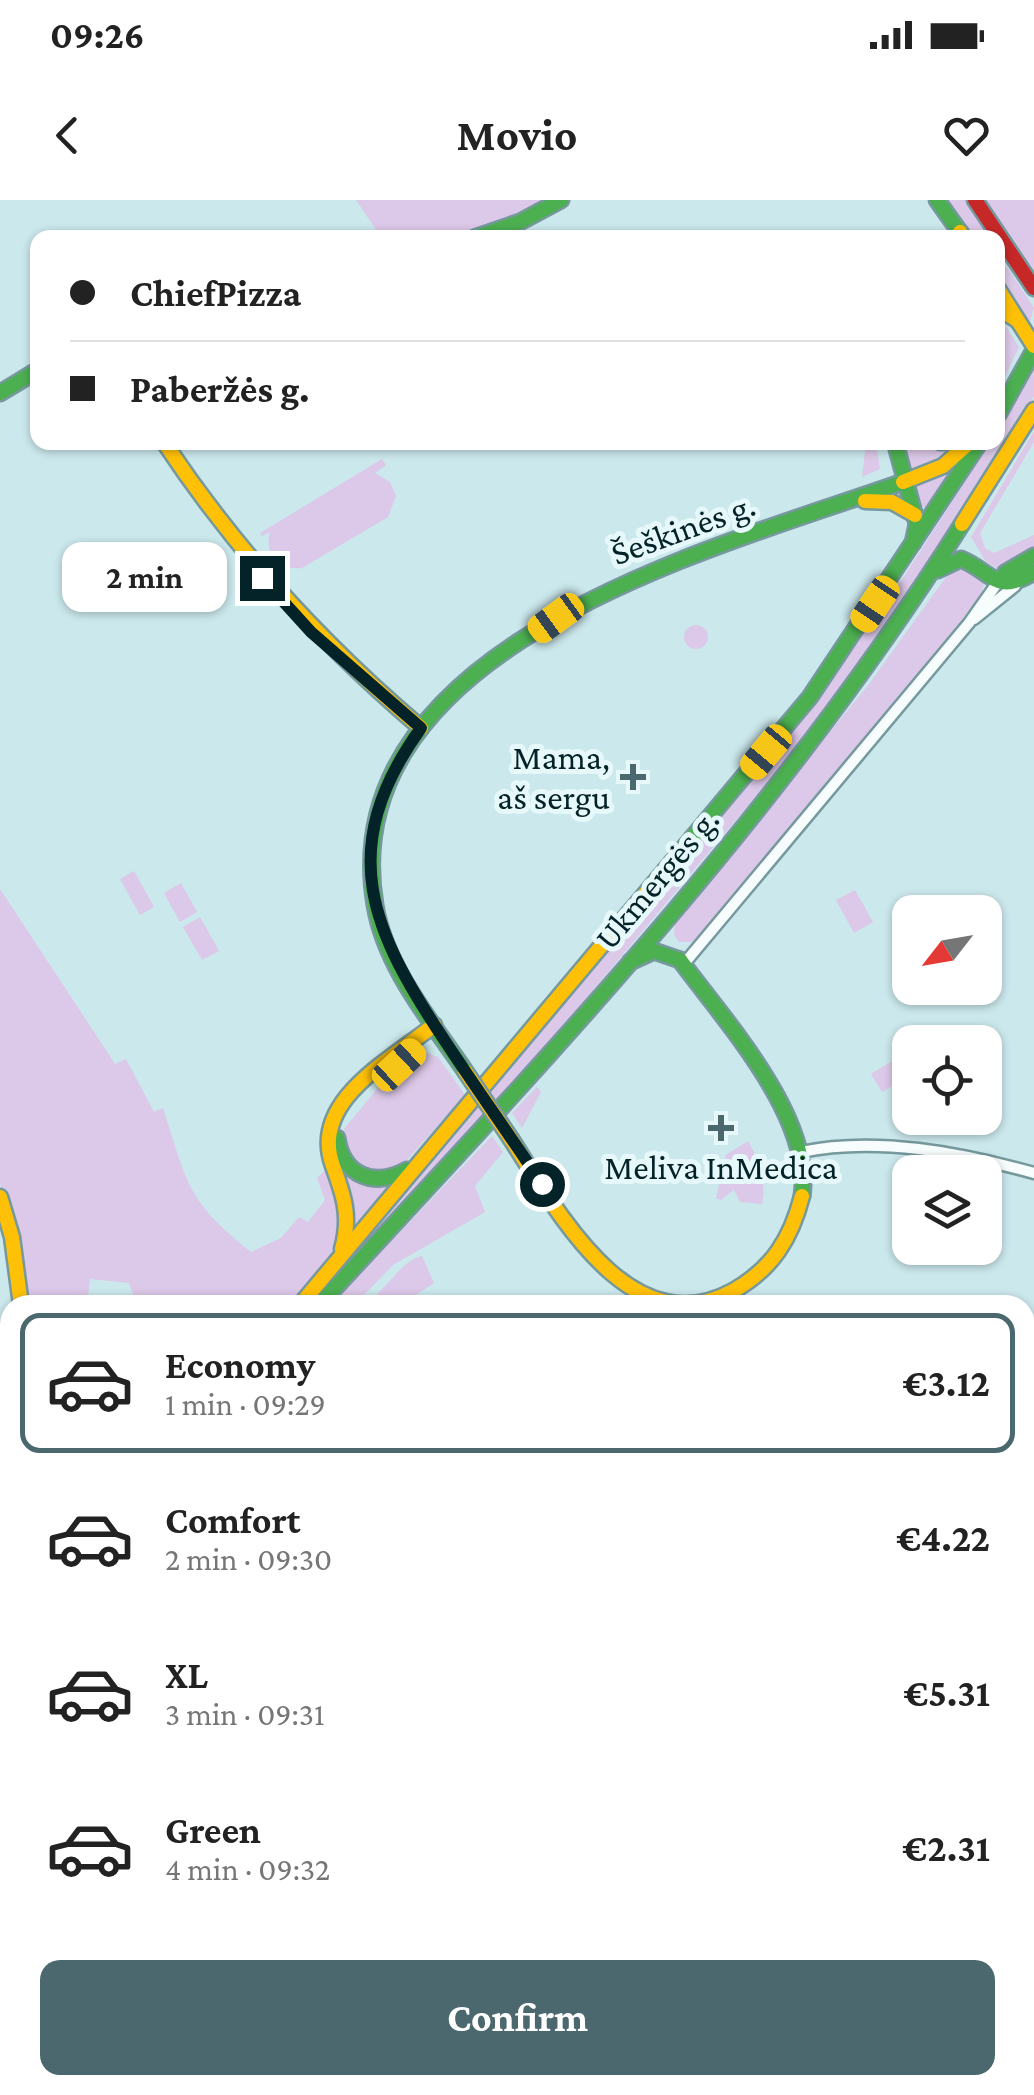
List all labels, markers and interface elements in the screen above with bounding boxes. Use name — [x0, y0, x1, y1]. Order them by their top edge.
text: 09:26 — [50, 14, 145, 56]
icon: back — [40, 108, 95, 163]
icon: heart — [939, 108, 994, 163]
text: Movio — [457, 110, 577, 160]
text: ChiefPizza — [130, 272, 301, 314]
text: Paberžės g. — [130, 368, 310, 410]
street label: Šeškinės g. — [606, 485, 760, 573]
callout: 2 min — [62, 543, 227, 613]
route end — [240, 556, 285, 601]
text: 2 min — [106, 559, 183, 595]
car — [846, 571, 904, 637]
car — [523, 588, 589, 648]
car — [735, 719, 797, 785]
place label: Mama, aš sergu — [497, 738, 610, 817]
marker: Mama, aš sergu — [620, 764, 646, 790]
street label: Ukmergės g. — [587, 801, 727, 957]
north arrow — [892, 895, 1002, 1005]
map controls — [892, 895, 1002, 1265]
button: locate — [892, 1025, 1002, 1135]
car — [367, 1034, 431, 1096]
marker: Meliva InMedica — [708, 1115, 734, 1141]
place label: Meliva InMedica — [604, 1148, 838, 1187]
button: layers — [892, 1155, 1002, 1265]
route start — [520, 1162, 565, 1207]
icon: car — [45, 1338, 135, 1428]
text: Economy — [165, 1344, 315, 1386]
text: €3.12 — [903, 1362, 990, 1404]
text: 1 min · 09:29 — [165, 1386, 326, 1422]
icon: car — [45, 1493, 135, 1583]
text: Comfort — [165, 1499, 301, 1541]
text: €4.22 — [896, 1517, 990, 1559]
text: 2 min · 09:30 — [165, 1541, 332, 1577]
icon: car — [45, 1648, 135, 1738]
text: XL — [165, 1654, 208, 1696]
text: €5.31 — [903, 1672, 990, 1714]
text: 3 min · 09:31 — [165, 1696, 325, 1732]
icon: car — [45, 1803, 135, 1893]
text: Green — [165, 1809, 261, 1851]
text: €2.31 — [902, 1827, 990, 1869]
text: 4 min · 09:32 — [165, 1851, 330, 1887]
button: Confirm — [40, 1960, 995, 2075]

